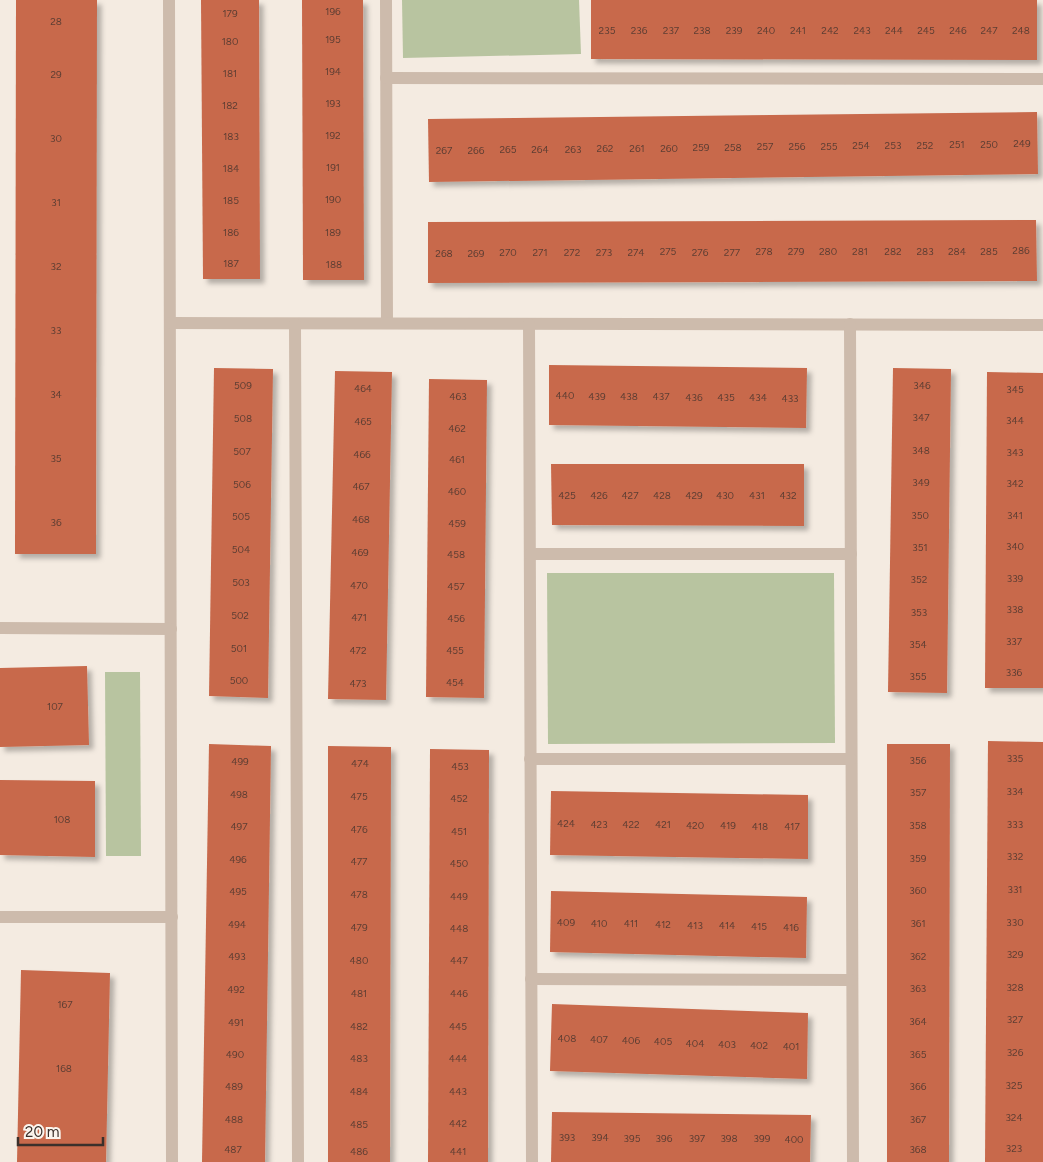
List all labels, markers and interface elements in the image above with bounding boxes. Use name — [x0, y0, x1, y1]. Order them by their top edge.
house number: 196 — [325, 5, 341, 18]
house number: 179 — [222, 7, 238, 20]
house number: 28 — [50, 15, 62, 28]
house number: 235 — [599, 24, 616, 37]
house number: 236 — [631, 24, 648, 37]
house number: 237 — [663, 24, 680, 37]
house number: 238 — [693, 24, 711, 37]
house number: 239 — [726, 24, 743, 37]
house number: 240 — [757, 24, 775, 37]
house number: 241 — [790, 24, 806, 37]
house number: 242 — [821, 24, 839, 37]
house number: 243 — [853, 24, 871, 37]
house number: 244 — [885, 24, 903, 37]
house number: 245 — [917, 24, 935, 37]
house number: 246 — [949, 24, 967, 37]
house number: 247 — [980, 24, 998, 37]
house number: 248 — [1012, 24, 1030, 37]
house number: 195 — [325, 33, 341, 46]
house number: 180 — [222, 35, 238, 48]
house number: 194 — [325, 65, 341, 78]
house number: 181 — [223, 67, 237, 80]
house number: 29 — [50, 68, 62, 81]
house number: 193 — [325, 97, 341, 110]
house number: 182 — [222, 99, 238, 112]
house number: 192 — [325, 129, 341, 142]
house number: 183 — [223, 130, 239, 143]
house number: 30 — [50, 132, 62, 145]
house number: 249 — [1013, 137, 1031, 150]
house number: 251 — [949, 138, 965, 151]
house number: 250 — [980, 138, 998, 151]
house number: 254 — [852, 139, 870, 152]
house number: 253 — [885, 139, 901, 152]
house number: 252 — [917, 139, 933, 152]
house number: 257 — [757, 140, 774, 153]
house number: 256 — [789, 140, 806, 153]
house number: 255 — [820, 140, 838, 153]
house number: 259 — [693, 141, 710, 154]
house number: 258 — [724, 141, 742, 154]
house number: 262 — [597, 142, 613, 155]
house number: 261 — [629, 142, 645, 155]
house number: 260 — [660, 142, 678, 155]
house number: 265 — [500, 143, 517, 156]
house number: 264 — [531, 143, 549, 156]
house number: 263 — [565, 143, 581, 156]
house number: 267 — [436, 144, 453, 157]
house number: 266 — [468, 144, 485, 157]
house number: 191 — [326, 161, 340, 174]
house number: 184 — [223, 162, 239, 175]
house number: 190 — [325, 193, 341, 206]
house number: 185 — [223, 194, 239, 207]
house number: 31 — [51, 196, 61, 209]
house number: 186 — [223, 226, 239, 239]
house number: 189 — [325, 226, 341, 239]
house number: 286 — [1012, 244, 1030, 257]
house number: 275 — [660, 245, 677, 258]
house number: 278 — [755, 245, 773, 258]
house number: 279 — [788, 245, 805, 258]
house number: 280 — [819, 245, 837, 258]
house number: 281 — [852, 245, 868, 258]
house number: 282 — [884, 245, 902, 258]
house number: 283 — [916, 245, 934, 258]
house number: 284 — [948, 245, 966, 258]
house number: 285 — [980, 245, 998, 258]
house number: 270 — [499, 246, 517, 259]
house number: 271 — [532, 246, 548, 259]
house number: 272 — [564, 246, 580, 259]
house number: 273 — [596, 246, 612, 259]
house number: 274 — [627, 246, 645, 259]
house number: 276 — [692, 246, 709, 259]
house number: 277 — [724, 246, 741, 259]
house number: 268 — [435, 247, 453, 260]
house number: 269 — [468, 247, 485, 260]
house number: 187 — [223, 257, 239, 270]
house number: 188 — [326, 258, 342, 271]
house number: 32 — [50, 260, 62, 273]
house number: 33 — [51, 324, 61, 337]
house number: 509 — [234, 379, 252, 392]
house number: 346 — [913, 379, 931, 392]
house number: 464 — [354, 382, 372, 395]
house number: 345 — [1006, 383, 1024, 396]
house number: 34 — [50, 388, 62, 401]
house number: 440 — [556, 389, 574, 402]
house number: 463 — [449, 390, 467, 403]
house number: 439 — [588, 390, 606, 403]
house number: 438 — [620, 390, 638, 403]
house number: 437 — [652, 390, 670, 403]
house number: 436 — [685, 391, 703, 404]
house number: 435 — [717, 391, 735, 404]
house number: 434 — [749, 391, 767, 404]
house number: 433 — [781, 392, 799, 405]
house number: 347 — [912, 411, 930, 424]
house number: 508 — [234, 412, 252, 425]
house number: 344 — [1006, 414, 1024, 427]
house number: 465 — [354, 415, 372, 428]
house number: 462 — [448, 422, 466, 435]
house number: 348 — [912, 444, 930, 457]
house number: 507 — [233, 445, 251, 458]
house number: 343 — [1006, 446, 1024, 459]
house number: 466 — [353, 448, 371, 461]
house number: 35 — [50, 452, 62, 465]
house number: 461 — [449, 453, 465, 466]
house number: 349 — [912, 476, 930, 489]
house number: 342 — [1006, 477, 1024, 490]
house number: 506 — [233, 478, 251, 491]
house number: 467 — [352, 480, 370, 493]
house number: 460 — [448, 485, 466, 498]
house number: 425 — [558, 489, 576, 502]
house number: 426 — [590, 489, 608, 502]
house number: 427 — [621, 489, 639, 502]
house number: 428 — [653, 489, 671, 502]
house number: 429 — [685, 489, 703, 502]
house number: 430 — [716, 489, 734, 502]
house number: 431 — [749, 489, 765, 502]
house number: 432 — [779, 489, 797, 502]
house number: 350 — [911, 509, 929, 522]
house number: 341 — [1007, 509, 1023, 522]
house number: 505 — [232, 510, 250, 523]
house number: 468 — [352, 513, 370, 526]
house number: 36 — [50, 516, 62, 529]
house number: 459 — [448, 517, 466, 530]
house number: 340 — [1006, 540, 1024, 553]
house number: 351 — [912, 541, 928, 554]
house number: 504 — [232, 543, 250, 556]
house number: 469 — [351, 546, 369, 559]
house number: 458 — [447, 548, 465, 561]
house number: 339 — [1007, 572, 1024, 585]
house number: 352 — [911, 573, 927, 586]
house number: 503 — [232, 576, 250, 589]
house number: 470 — [350, 579, 368, 592]
house number: 457 — [447, 580, 465, 593]
house number: 338 — [1006, 603, 1024, 616]
house number: 353 — [911, 606, 927, 619]
house number: 502 — [231, 609, 249, 622]
house number: 471 — [351, 611, 367, 624]
house number: 456 — [447, 612, 465, 625]
house number: 337 — [1006, 635, 1023, 648]
house number: 354 — [909, 638, 927, 651]
house number: 501 — [231, 642, 247, 655]
house number: 472 — [349, 644, 367, 657]
house number: 455 — [446, 644, 464, 657]
house number: 336 — [1006, 666, 1023, 679]
house number: 355 — [910, 670, 927, 683]
house number: 500 — [230, 674, 248, 687]
house number: 454 — [446, 676, 464, 689]
house number: 473 — [349, 677, 367, 690]
house number: 107 — [47, 700, 64, 713]
house number: 335 — [1007, 752, 1024, 765]
house number: 356 — [910, 754, 927, 767]
house number: 499 — [231, 755, 249, 768]
house number: 474 — [351, 757, 369, 770]
house number: 453 — [451, 760, 469, 773]
house number: 334 — [1006, 785, 1024, 798]
house number: 357 — [910, 786, 927, 799]
house number: 498 — [230, 788, 248, 801]
house number: 475 — [350, 790, 368, 803]
house number: 452 — [450, 792, 468, 805]
house number: 108 — [54, 813, 70, 826]
house number: 424 — [557, 817, 575, 830]
house number: 423 — [590, 818, 608, 831]
house number: 422 — [622, 818, 640, 831]
house number: 421 — [655, 818, 671, 831]
house number: 333 — [1007, 818, 1023, 831]
house number: 420 — [686, 819, 704, 832]
house number: 419 — [720, 819, 736, 832]
house number: 358 — [909, 819, 927, 832]
house number: 497 — [230, 820, 248, 833]
house number: 418 — [752, 820, 768, 833]
house number: 417 — [784, 820, 800, 833]
house number: 476 — [350, 823, 368, 836]
house number: 451 — [451, 825, 467, 838]
house number: 332 — [1007, 850, 1023, 863]
house number: 359 — [910, 852, 927, 865]
house number: 496 — [229, 853, 247, 866]
house number: 477 — [351, 855, 368, 868]
house number: 450 — [450, 857, 468, 870]
house number: 331 — [1007, 883, 1023, 896]
house number: 360 — [909, 884, 927, 897]
house number: 495 — [229, 885, 247, 898]
house number: 478 — [350, 888, 368, 901]
house number: 449 — [450, 890, 468, 903]
house number: 409 — [557, 916, 575, 929]
house number: 330 — [1006, 916, 1024, 929]
house number: 410 — [591, 917, 607, 930]
house number: 411 — [624, 917, 638, 930]
house number: 361 — [910, 917, 926, 930]
house number: 494 — [228, 918, 246, 931]
house number: 412 — [655, 918, 671, 931]
house number: 413 — [687, 919, 703, 932]
house number: 414 — [719, 919, 735, 932]
house number: 415 — [751, 920, 767, 933]
house number: 479 — [350, 921, 368, 934]
house number: 416 — [783, 921, 799, 934]
house number: 448 — [450, 922, 468, 935]
house number: 329 — [1007, 948, 1024, 961]
house number: 493 — [228, 950, 246, 963]
house number: 362 — [910, 950, 926, 963]
house number: 480 — [350, 954, 368, 967]
house number: 447 — [450, 954, 469, 967]
house number: 328 — [1006, 981, 1024, 994]
house number: 363 — [910, 982, 926, 995]
house number: 492 — [227, 983, 245, 996]
house number: 481 — [351, 987, 367, 1000]
house number: 446 — [450, 987, 468, 1000]
house number: 167 — [57, 998, 73, 1011]
house number: 327 — [1007, 1013, 1024, 1026]
house number: 364 — [909, 1015, 927, 1028]
house number: 491 — [228, 1016, 244, 1029]
house number: 482 — [350, 1020, 368, 1033]
house number: 445 — [449, 1020, 467, 1033]
house number: 408 — [558, 1032, 576, 1045]
house number: 407 — [590, 1033, 609, 1046]
house number: 406 — [622, 1034, 640, 1047]
house number: 405 — [654, 1035, 672, 1048]
house number: 404 — [686, 1037, 704, 1050]
house number: 403 — [718, 1038, 736, 1051]
house number: 402 — [750, 1039, 768, 1052]
house number: 401 — [783, 1040, 799, 1053]
house number: 326 — [1007, 1046, 1024, 1059]
house number: 490 — [226, 1048, 244, 1061]
house number: 365 — [910, 1048, 927, 1061]
house number: 483 — [350, 1052, 368, 1065]
house number: 444 — [449, 1052, 467, 1065]
house number: 168 — [56, 1062, 72, 1075]
house number: 325 — [1006, 1079, 1023, 1092]
house number: 489 — [225, 1080, 243, 1093]
house number: 366 — [910, 1080, 927, 1093]
house number: 484 — [350, 1085, 368, 1098]
house number: 443 — [449, 1085, 467, 1098]
house number: 324 — [1005, 1111, 1023, 1124]
house number: 488 — [225, 1113, 243, 1126]
house number: 367 — [910, 1113, 927, 1126]
scale bar — [18, 1114, 102, 1146]
house number: 442 — [449, 1117, 467, 1130]
house number: 485 — [350, 1118, 368, 1131]
text: 20 m — [25, 1123, 59, 1141]
house number: 393 — [559, 1131, 575, 1144]
house number: 394 — [591, 1131, 609, 1144]
house number: 395 — [624, 1132, 641, 1145]
house number: 396 — [656, 1132, 673, 1145]
house number: 397 — [689, 1132, 706, 1145]
house number: 398 — [720, 1132, 738, 1145]
house number: 399 — [754, 1132, 771, 1145]
house number: 400 — [784, 1133, 804, 1146]
house number: 323 — [1006, 1142, 1022, 1155]
house number: 487 — [224, 1143, 242, 1156]
house number: 368 — [909, 1143, 927, 1156]
house number: 486 — [350, 1145, 368, 1158]
house number: 441 — [450, 1145, 466, 1158]

